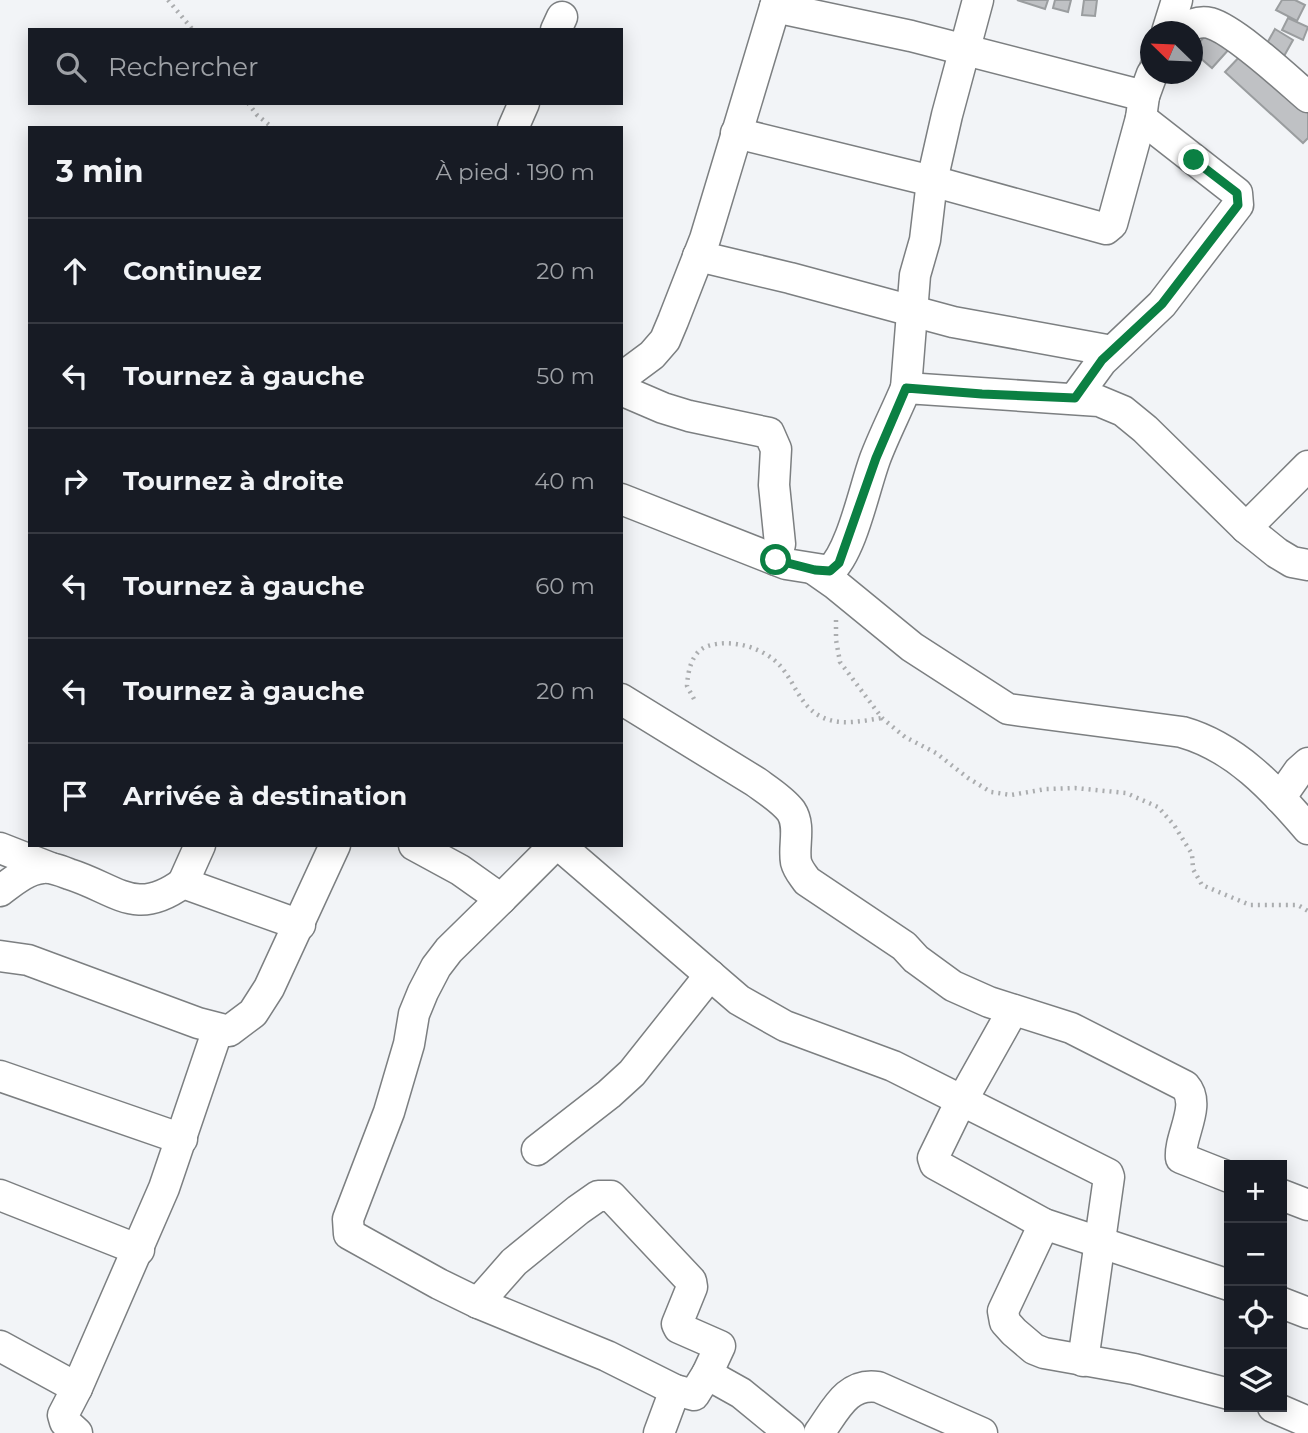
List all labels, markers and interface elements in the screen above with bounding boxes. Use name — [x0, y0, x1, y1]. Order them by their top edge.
north arrow — [1140, 21, 1203, 84]
search box — [28, 28, 623, 105]
icon: search — [52, 48, 90, 86]
text: Rechercher — [108, 51, 258, 83]
route end — [1178, 144, 1209, 175]
text: 3 min — [56, 153, 143, 190]
text: À pied · 190 m — [435, 158, 595, 186]
icon: ahead — [56, 252, 94, 290]
text: Continuez — [123, 255, 262, 287]
text: 20 m — [536, 257, 595, 285]
icon: left — [56, 357, 94, 395]
text: Tournez à gauche — [123, 360, 365, 392]
text: 50 m — [536, 362, 595, 390]
icon: right — [56, 462, 94, 500]
text: Tournez à droite — [123, 465, 344, 497]
text: 40 m — [534, 467, 595, 495]
route start — [760, 544, 791, 575]
icon: left — [56, 567, 94, 605]
text: Tournez à gauche — [123, 570, 365, 602]
text: 60 m — [535, 572, 595, 600]
icon: left — [56, 672, 94, 710]
text: Tournez à gauche — [123, 675, 365, 707]
text: 20 m — [536, 677, 595, 705]
icon: arrive — [56, 777, 94, 815]
text: Arrivée à destination — [123, 780, 407, 812]
map controls — [1224, 1160, 1287, 1412]
button: + — [1224, 1160, 1287, 1223]
button: − — [1224, 1223, 1287, 1286]
button: locate — [1224, 1286, 1287, 1349]
button: layers — [1224, 1349, 1287, 1412]

